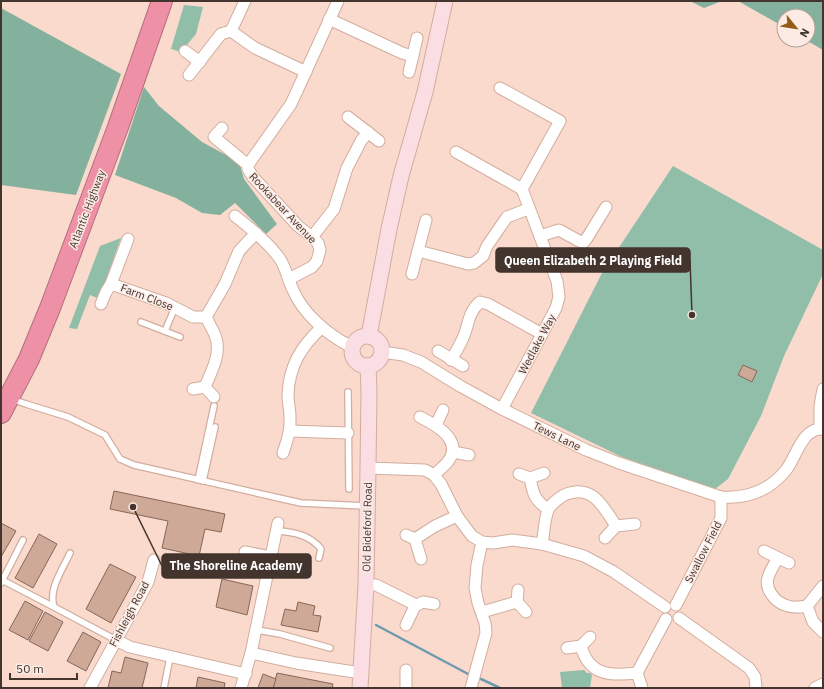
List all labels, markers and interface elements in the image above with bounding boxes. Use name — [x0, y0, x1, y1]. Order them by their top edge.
north arrow — [776, 8, 816, 48]
text: N — [797, 26, 813, 40]
street label: Atlantic Highway — [66, 167, 109, 250]
street label: Rookabear Avenue — [246, 169, 320, 247]
callout: Queen Elizabeth 2 Playing Field — [496, 248, 690, 272]
text: Queen Elizabeth 2 Playing Field — [504, 253, 682, 268]
street label: Farm Close — [119, 281, 175, 313]
street label: Wedlake Way — [515, 311, 559, 376]
street label: Tews Lane — [531, 418, 583, 454]
street label: Old Bideford Road — [359, 482, 375, 572]
street label: Swallow Field — [681, 519, 725, 585]
callout: The Shoreline Academy — [162, 554, 311, 578]
text: The Shoreline Academy — [170, 558, 303, 573]
street label: Fishleigh Road — [106, 579, 152, 649]
scale bar — [10, 655, 77, 681]
text: 50 m — [16, 661, 44, 676]

